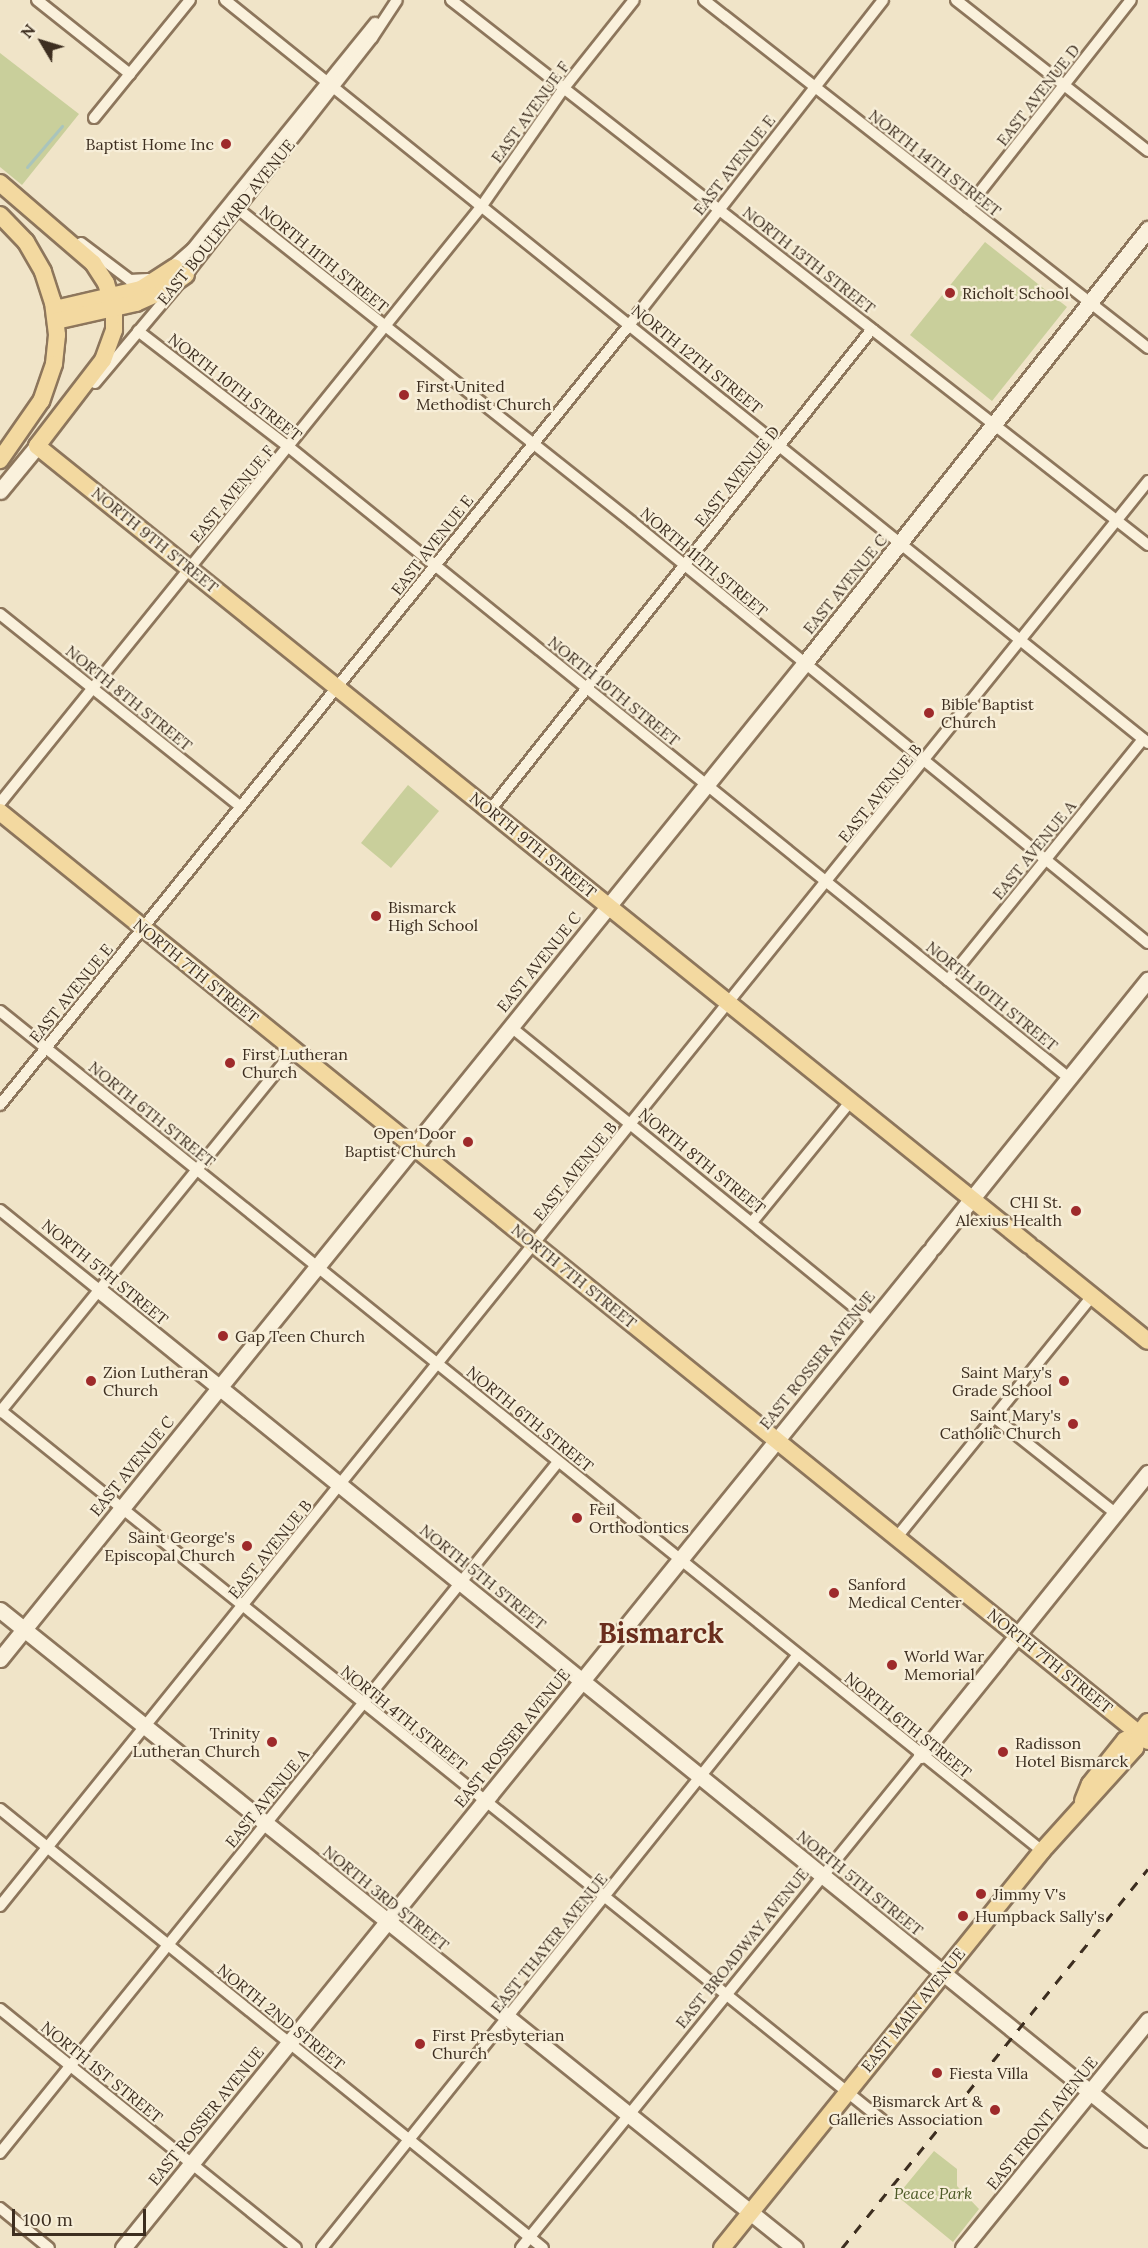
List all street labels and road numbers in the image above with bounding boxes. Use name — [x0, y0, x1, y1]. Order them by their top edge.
street label: EAST AVENUE D — [992, 40, 1084, 150]
street label: EAST AVENUE F — [487, 58, 573, 166]
street label: NORTH 14TH STREET — [865, 105, 1005, 221]
street label: EAST AVENUE E — [689, 111, 779, 219]
street label: EAST BOULEVARD AVENUE — [153, 135, 299, 309]
street label: NORTH 11TH STREET — [256, 201, 392, 317]
street label: NORTH 13TH STREET — [739, 202, 879, 318]
street label: NORTH 12TH STREET — [628, 300, 766, 418]
street label: NORTH 10TH STREET — [165, 329, 305, 445]
street label: EAST AVENUE D — [691, 422, 783, 530]
street label: EAST AVENUE F — [186, 442, 278, 546]
street label: NORTH 9TH STREET — [88, 483, 222, 597]
street label: EAST AVENUE E — [387, 491, 477, 599]
street label: NORTH 11TH STREET — [637, 503, 771, 621]
street label: EAST AVENUE C — [799, 530, 891, 638]
street label: NORTH 10TH STREET — [544, 632, 684, 750]
street label: NORTH 8TH STREET — [62, 641, 196, 755]
street label: EAST AVENUE B — [834, 740, 926, 846]
street label: NORTH 9TH STREET — [466, 788, 600, 902]
street label: EAST AVENUE A — [988, 797, 1080, 903]
street label: EAST AVENUE C — [493, 908, 585, 1016]
street label: NORTH 7TH STREET — [130, 915, 262, 1027]
street label: NORTH 10TH STREET — [922, 937, 1062, 1055]
street label: EAST AVENUE E — [25, 940, 117, 1046]
street label: NORTH 6TH STREET — [85, 1057, 219, 1171]
street label: NORTH 8TH STREET — [635, 1104, 769, 1218]
street label: EAST AVENUE B — [529, 1118, 621, 1224]
street label: NORTH 5TH STREET — [38, 1215, 172, 1329]
street label: NORTH 7TH STREET — [508, 1220, 640, 1332]
street label: EAST ROSSER AVENUE — [755, 1287, 879, 1433]
street label: NORTH 6TH STREET — [463, 1362, 597, 1476]
street label: EAST AVENUE C — [86, 1412, 178, 1520]
street label: EAST AVENUE B — [224, 1496, 316, 1602]
street label: NORTH 5TH STREET — [416, 1520, 550, 1634]
street label: NORTH 7TH STREET — [984, 1605, 1116, 1717]
street label: NORTH 4TH STREET — [337, 1661, 471, 1775]
street label: EAST ROSSER AVENUE — [450, 1665, 574, 1811]
street label: NORTH 6TH STREET — [841, 1668, 975, 1782]
street label: EAST AVENUE A — [221, 1745, 313, 1851]
street label: NORTH 5TH STREET — [793, 1826, 927, 1940]
street label: NORTH 3RD STREET — [319, 1841, 453, 1955]
street label: EAST BROADWAY AVENUE — [671, 1864, 813, 2032]
street label: EAST THAYER AVENUE — [487, 1869, 611, 2017]
street label: EAST MAIN AVENUE — [857, 1944, 969, 2076]
street label: NORTH 2ND STREET — [214, 1960, 348, 2074]
street label: NORTH 1ST STREET — [37, 2017, 167, 2127]
street label: EAST ROSSER AVENUE — [144, 2043, 268, 2189]
street label: EAST FRONT AVENUE — [982, 2053, 1102, 2193]

